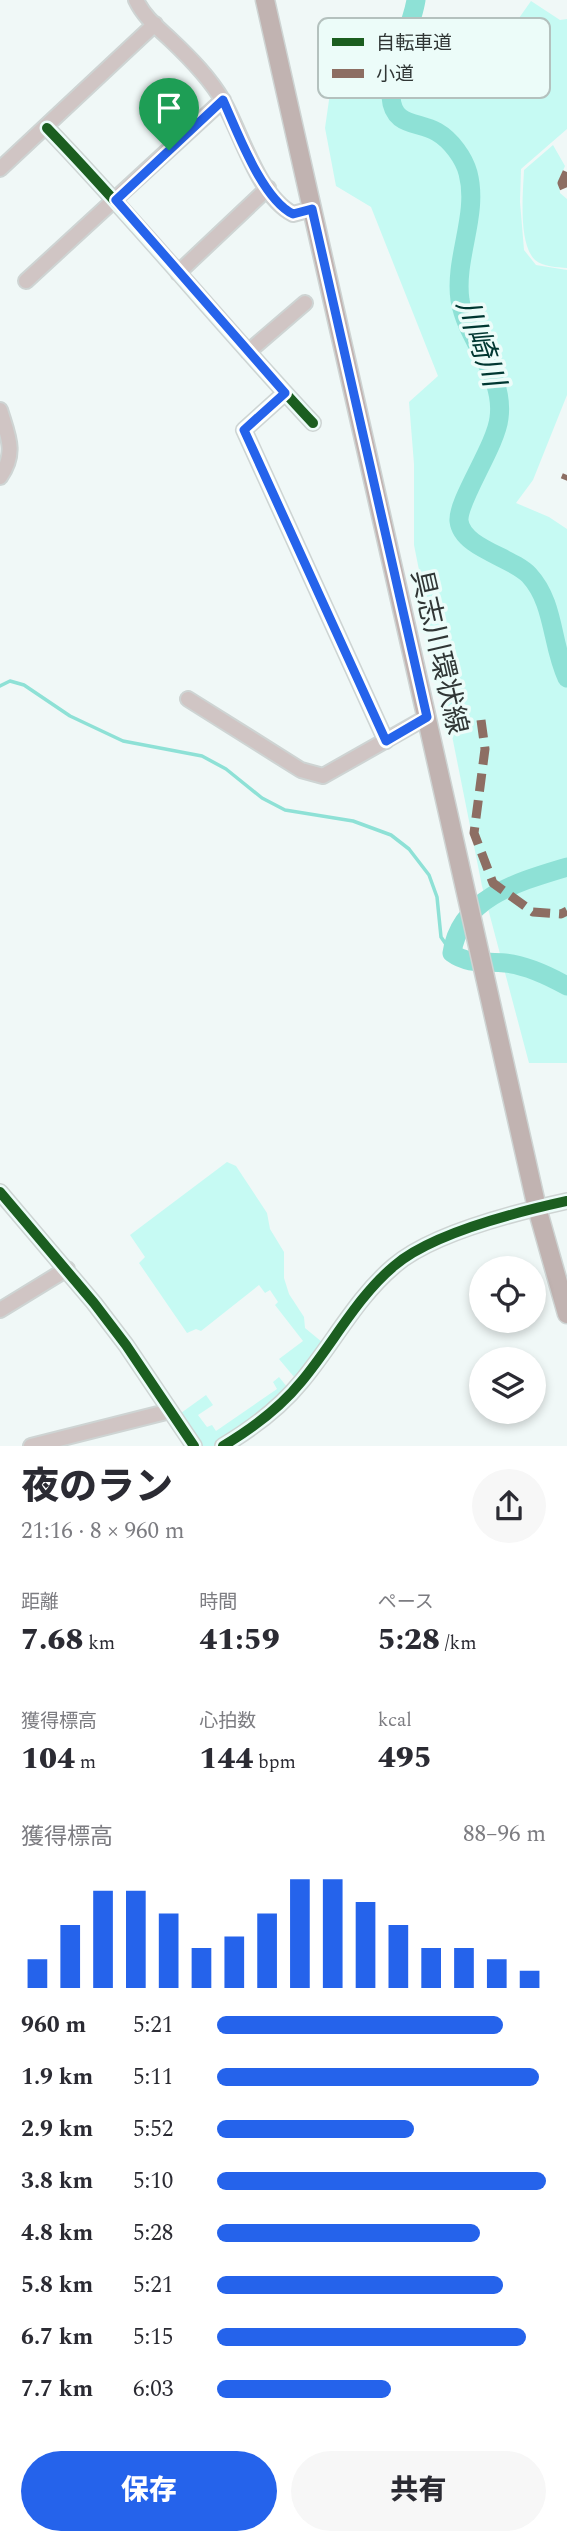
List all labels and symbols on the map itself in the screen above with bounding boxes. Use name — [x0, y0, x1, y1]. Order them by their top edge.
legend — [318, 18, 550, 98]
text: 自転車道 — [376, 29, 452, 58]
text: 小道 — [376, 60, 414, 89]
pin — [139, 78, 199, 150]
water label: 川崎川 — [444, 293, 517, 396]
street label: 具志川環状線 — [399, 565, 479, 739]

